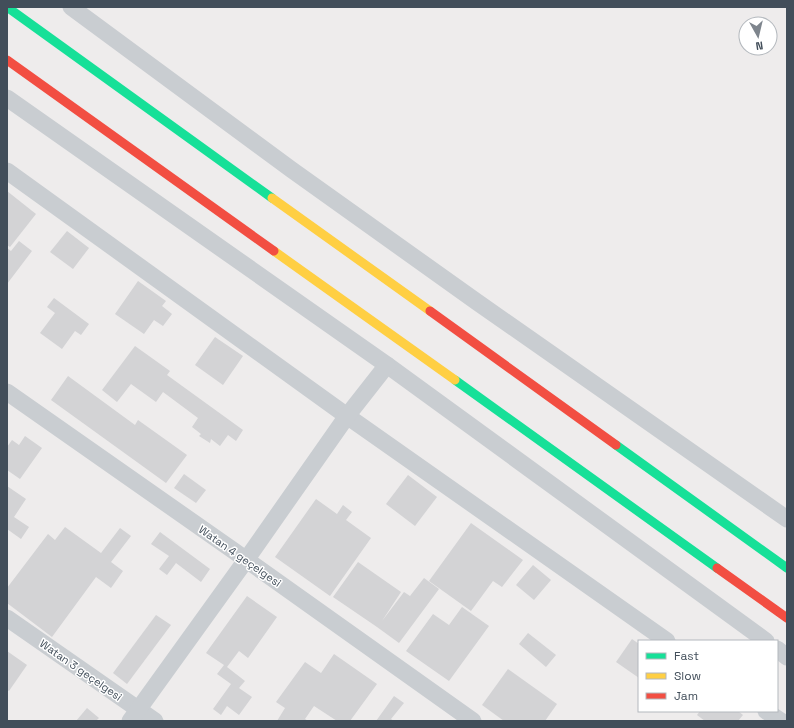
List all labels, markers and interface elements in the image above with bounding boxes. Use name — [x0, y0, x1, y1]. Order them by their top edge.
north arrow — [738, 16, 778, 56]
text: N — [755, 38, 764, 53]
street label: Watan 4 geçelgesi — [196, 522, 284, 590]
street label: Watan 3 geçelgesi — [37, 636, 125, 704]
legend — [638, 640, 778, 712]
text: Fast — [674, 648, 699, 664]
text: Slow — [674, 668, 701, 684]
text: Jam — [674, 688, 698, 704]

